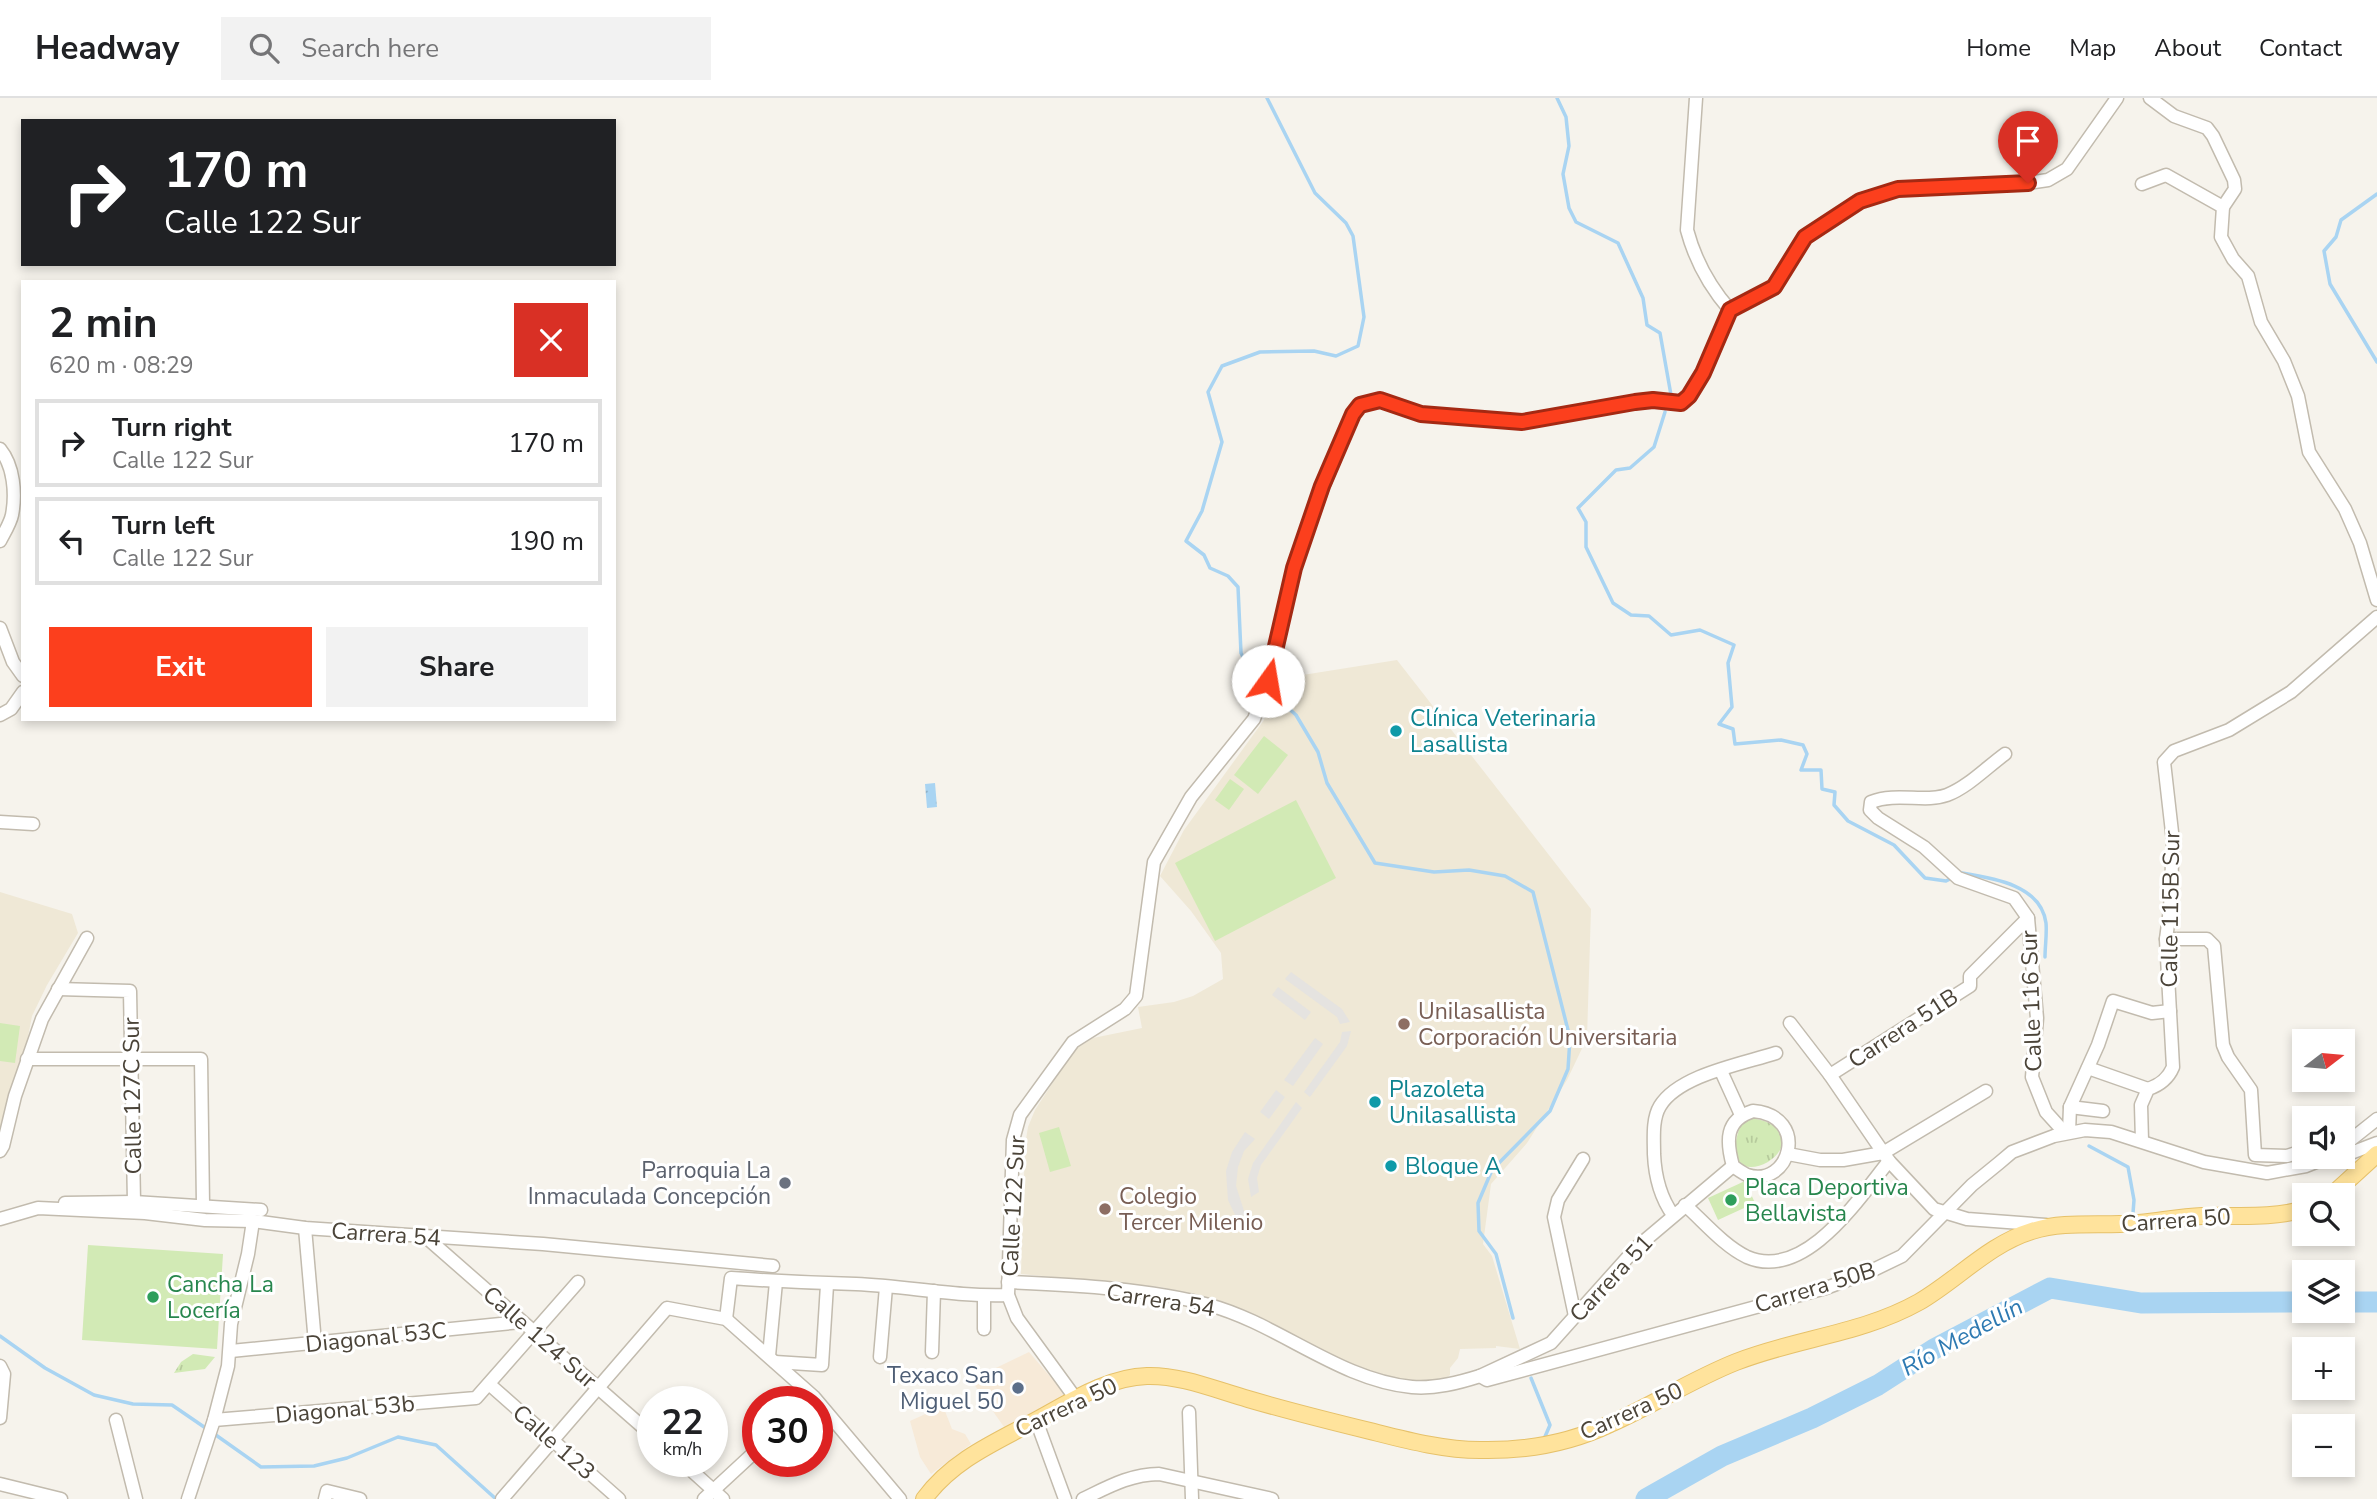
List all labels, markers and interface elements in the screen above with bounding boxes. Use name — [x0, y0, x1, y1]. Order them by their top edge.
search box — [221, 17, 711, 80]
text: Headway — [35, 26, 179, 71]
icon: search — [245, 29, 283, 67]
text: Search here — [301, 31, 439, 66]
text: Home — [1966, 32, 2031, 64]
text: Map — [2069, 32, 2116, 64]
text: About — [2154, 32, 2221, 64]
text: Contact — [2259, 32, 2342, 64]
pin — [1998, 111, 2058, 183]
icon: arrive — [2009, 122, 2047, 160]
text: 170 m — [164, 137, 308, 204]
icon: right — [49, 147, 140, 238]
text: Calle 122 Sur — [164, 201, 361, 244]
text: 2 min — [49, 295, 158, 352]
button: close — [514, 303, 588, 377]
text: 620 m · 08:29 — [49, 350, 194, 381]
text: Turn right — [112, 410, 231, 445]
icon: right — [53, 424, 91, 462]
text: 170 m — [508, 426, 584, 461]
text: Calle 122 Sur — [112, 445, 254, 476]
text: Turn left — [112, 508, 215, 543]
icon: left — [53, 522, 91, 560]
text: 190 m — [508, 524, 584, 559]
text: Calle 122 Sur — [112, 543, 254, 574]
button: Exit — [49, 627, 312, 707]
button: Share — [326, 627, 588, 707]
position arrow — [1231, 644, 1305, 718]
place label: Clínica Veterinaria Lasallista — [1410, 703, 1596, 760]
marker: Clínica Veterinaria Lasallista — [1388, 723, 1404, 739]
street label: Calle 115B Sur — [2154, 829, 2187, 988]
street label: Calle 116 Sur — [2014, 929, 2049, 1072]
street label: Carrera 51B — [1842, 981, 1964, 1076]
place label: Unilasallista Corporación Universitaria — [1418, 996, 1678, 1053]
street label: Calle 127C Sur — [116, 1016, 149, 1175]
marker: Unilasallista Corporación Universitaria — [1396, 1016, 1412, 1032]
north arrow — [2292, 1029, 2356, 1092]
map controls — [2292, 1029, 2355, 1477]
place label: Plazoleta Unilasallista — [1389, 1074, 1517, 1131]
marker: Plazoleta Unilasallista — [1367, 1094, 1383, 1110]
button: sound — [2292, 1106, 2355, 1169]
street label: Calle 122 Sur — [994, 1134, 1033, 1278]
place label: Bloque A — [1405, 1151, 1501, 1182]
place label: Parroquia La Inmaculada Concepción — [528, 1155, 771, 1212]
marker: Bloque A — [1383, 1158, 1399, 1174]
place label: Placa Deportiva Bellavista — [1745, 1172, 1909, 1229]
marker: Parroquia La Inmaculada Concepción — [777, 1175, 793, 1191]
place label: Colegio Tercer Milenio — [1119, 1181, 1263, 1238]
button: search — [2292, 1183, 2355, 1246]
marker: Placa Deportiva Bellavista — [1723, 1192, 1739, 1208]
marker: Colegio Tercer Milenio — [1097, 1201, 1113, 1217]
street label: Carrera 50 — [2120, 1201, 2232, 1240]
street label: Carrera 54 — [330, 1215, 442, 1254]
street label: Carrera 51 — [1563, 1228, 1660, 1329]
street label: Carrera 50B — [1751, 1254, 1880, 1321]
button: layers — [2292, 1260, 2355, 1323]
place label: Cancha La Locería — [167, 1269, 274, 1326]
street label: Carrera 54 — [1104, 1277, 1218, 1324]
street label: Calle 124 Sur — [476, 1279, 604, 1396]
marker: Cancha La Locería — [145, 1289, 161, 1305]
water label: Río Medellín — [1895, 1290, 2029, 1384]
street label: Diagonal 53C — [304, 1315, 448, 1360]
button: + — [2292, 1337, 2355, 1400]
place label: Texaco San Miguel 50 — [887, 1360, 1004, 1417]
street label: Carrera 50 — [1010, 1370, 1122, 1445]
street label: Carrera 50 — [1575, 1375, 1688, 1448]
marker: Texaco San Miguel 50 — [1010, 1380, 1026, 1396]
speed limit sign: 30 — [742, 1386, 833, 1477]
street label: Diagonal 53b — [274, 1388, 416, 1431]
street label: Calle 123 — [506, 1398, 602, 1487]
text: 22 — [661, 1399, 704, 1446]
button: − — [2292, 1414, 2355, 1477]
text: km/h — [663, 1437, 702, 1461]

